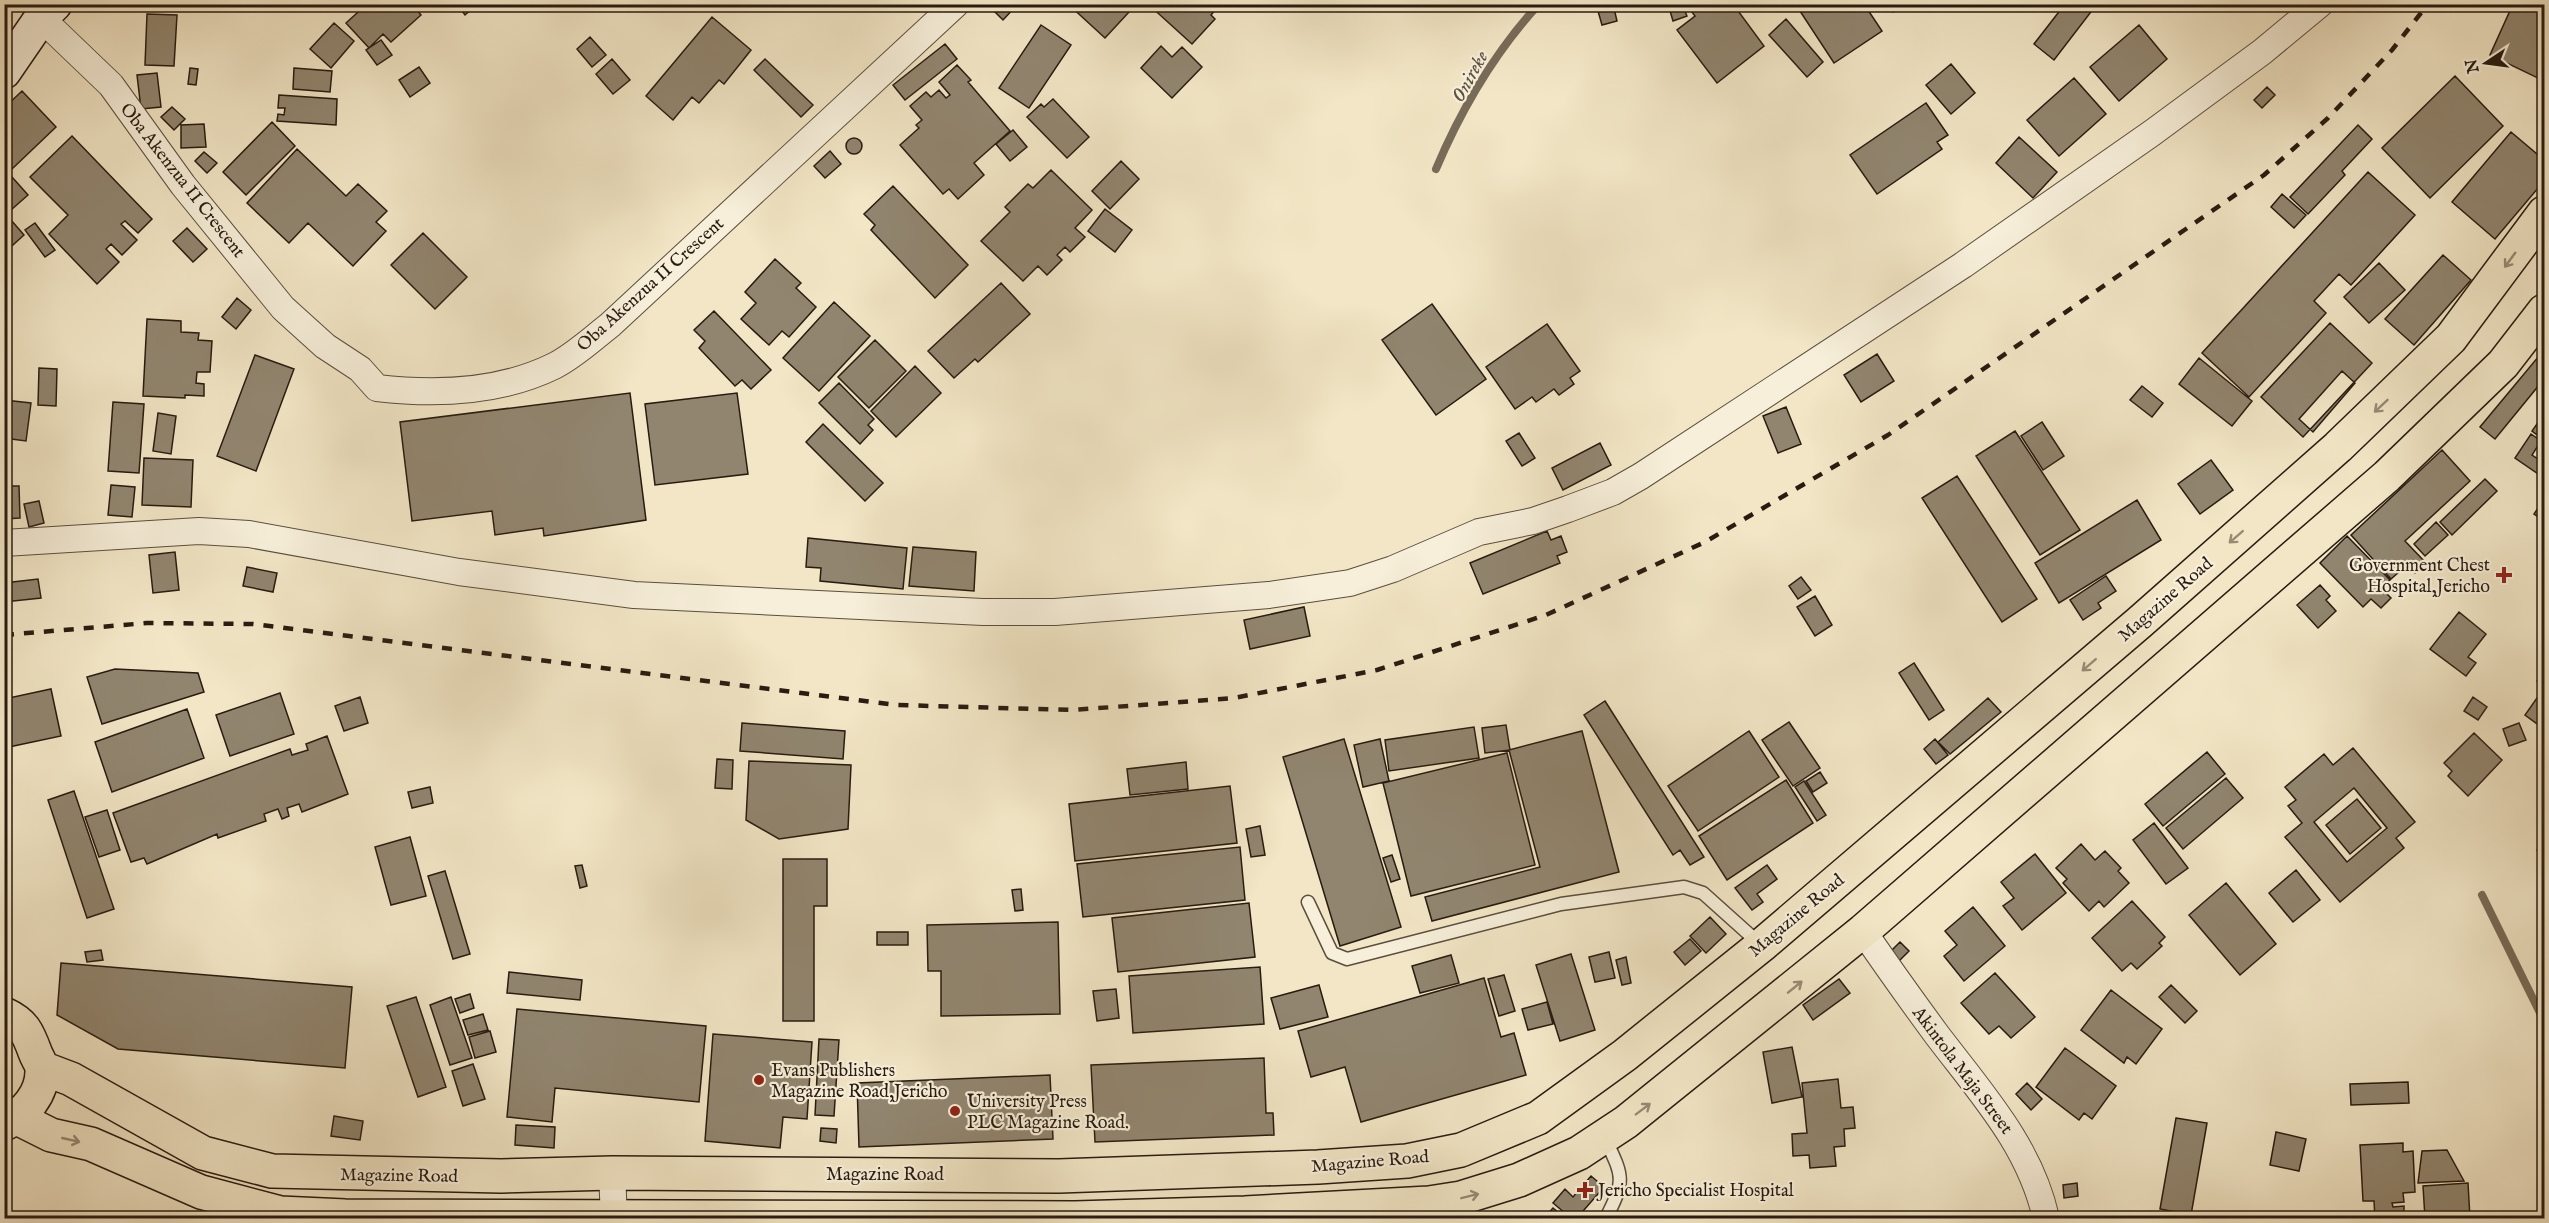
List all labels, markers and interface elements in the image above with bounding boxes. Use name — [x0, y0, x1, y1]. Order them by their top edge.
north arrow — [2456, 33, 2516, 93]
water label: Onireke — [1446, 46, 1495, 107]
text: N — [2462, 57, 2485, 76]
street label: Oba Akenzua II Crescent — [114, 99, 249, 263]
street label: Oba Akenzua II Crescent — [573, 213, 729, 357]
one-way arrow — [2504, 252, 2516, 268]
one-way arrow — [2374, 399, 2389, 413]
one-way arrow — [2229, 529, 2245, 543]
street label: Magazine Road — [2114, 553, 2218, 647]
place label: Government Chest Hospital,Jericho — [2349, 555, 2490, 599]
marker: Government Chest Hospital,Jericho — [2495, 566, 2513, 584]
one-way arrow — [2081, 658, 2097, 671]
street label: Magazine Road — [1744, 869, 1850, 963]
one-way arrow — [1786, 980, 1802, 993]
street label: Akintola Maja Street — [1906, 1002, 2017, 1139]
place label: Evans Publishers Magazine Road,Jericho — [771, 1060, 948, 1104]
marker: Evans Publishers Magazine Road,Jericho — [752, 1073, 766, 1087]
place label: University Press PLC Magazine Road. — [967, 1091, 1129, 1135]
one-way arrow — [1634, 1103, 1650, 1115]
marker: University Press PLC Magazine Road. — [948, 1104, 962, 1118]
one-way arrow — [61, 1134, 80, 1146]
street label: Magazine Road — [1310, 1146, 1430, 1179]
street label: Magazine Road — [340, 1164, 458, 1189]
street label: Magazine Road — [826, 1164, 944, 1187]
place label: Jericho Specialist Hospital — [1596, 1180, 1794, 1203]
marker: Jericho Specialist Hospital — [1576, 1181, 1594, 1199]
one-way arrow — [1460, 1189, 1479, 1201]

